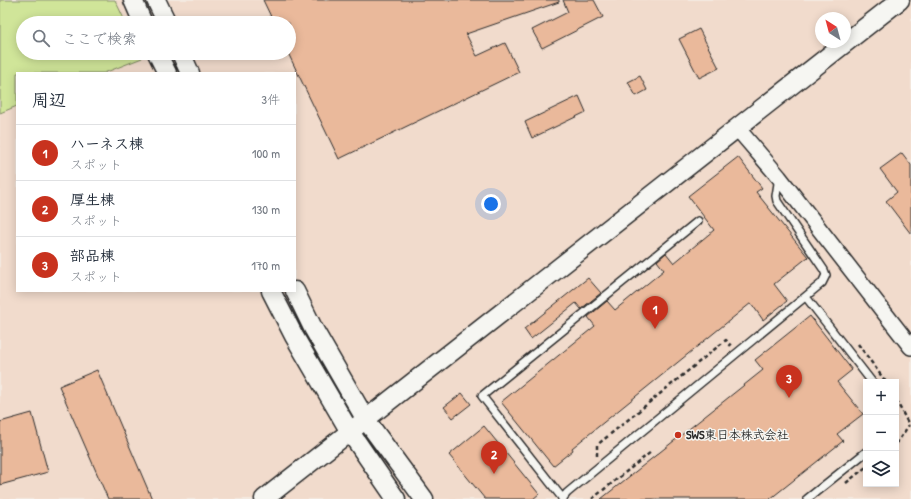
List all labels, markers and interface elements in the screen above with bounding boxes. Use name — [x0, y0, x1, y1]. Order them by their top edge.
north arrow — [815, 12, 851, 48]
search box — [16, 16, 296, 60]
icon: search — [30, 27, 52, 49]
text: ここで検索 — [62, 28, 137, 49]
text: 周辺 — [32, 88, 66, 111]
text: 3件 — [261, 90, 280, 108]
text: ハーネス棟 — [70, 133, 144, 154]
text: 1 — [43, 144, 47, 162]
text: 100 m — [252, 144, 280, 162]
text: スポット — [70, 155, 122, 173]
text: 厚生棟 — [70, 189, 115, 210]
your location — [481, 194, 501, 214]
text: 2 — [42, 200, 48, 218]
text: 130 m — [252, 200, 280, 218]
text: スポット — [70, 211, 122, 229]
text: 部品棟 — [70, 245, 115, 266]
text: 3 — [42, 256, 48, 274]
text: 170 m — [251, 256, 280, 274]
text: スポット — [70, 267, 122, 285]
pin: 1 — [642, 296, 668, 329]
pin: 3 — [776, 365, 802, 398]
map controls — [863, 379, 899, 487]
button: + — [863, 379, 899, 415]
button: − — [863, 415, 899, 451]
place label: SWS東日本株式会社 — [686, 426, 788, 443]
marker: SWS東日本株式会社 — [673, 430, 683, 440]
pin: 2 — [481, 441, 507, 474]
button: layers — [863, 451, 899, 487]

